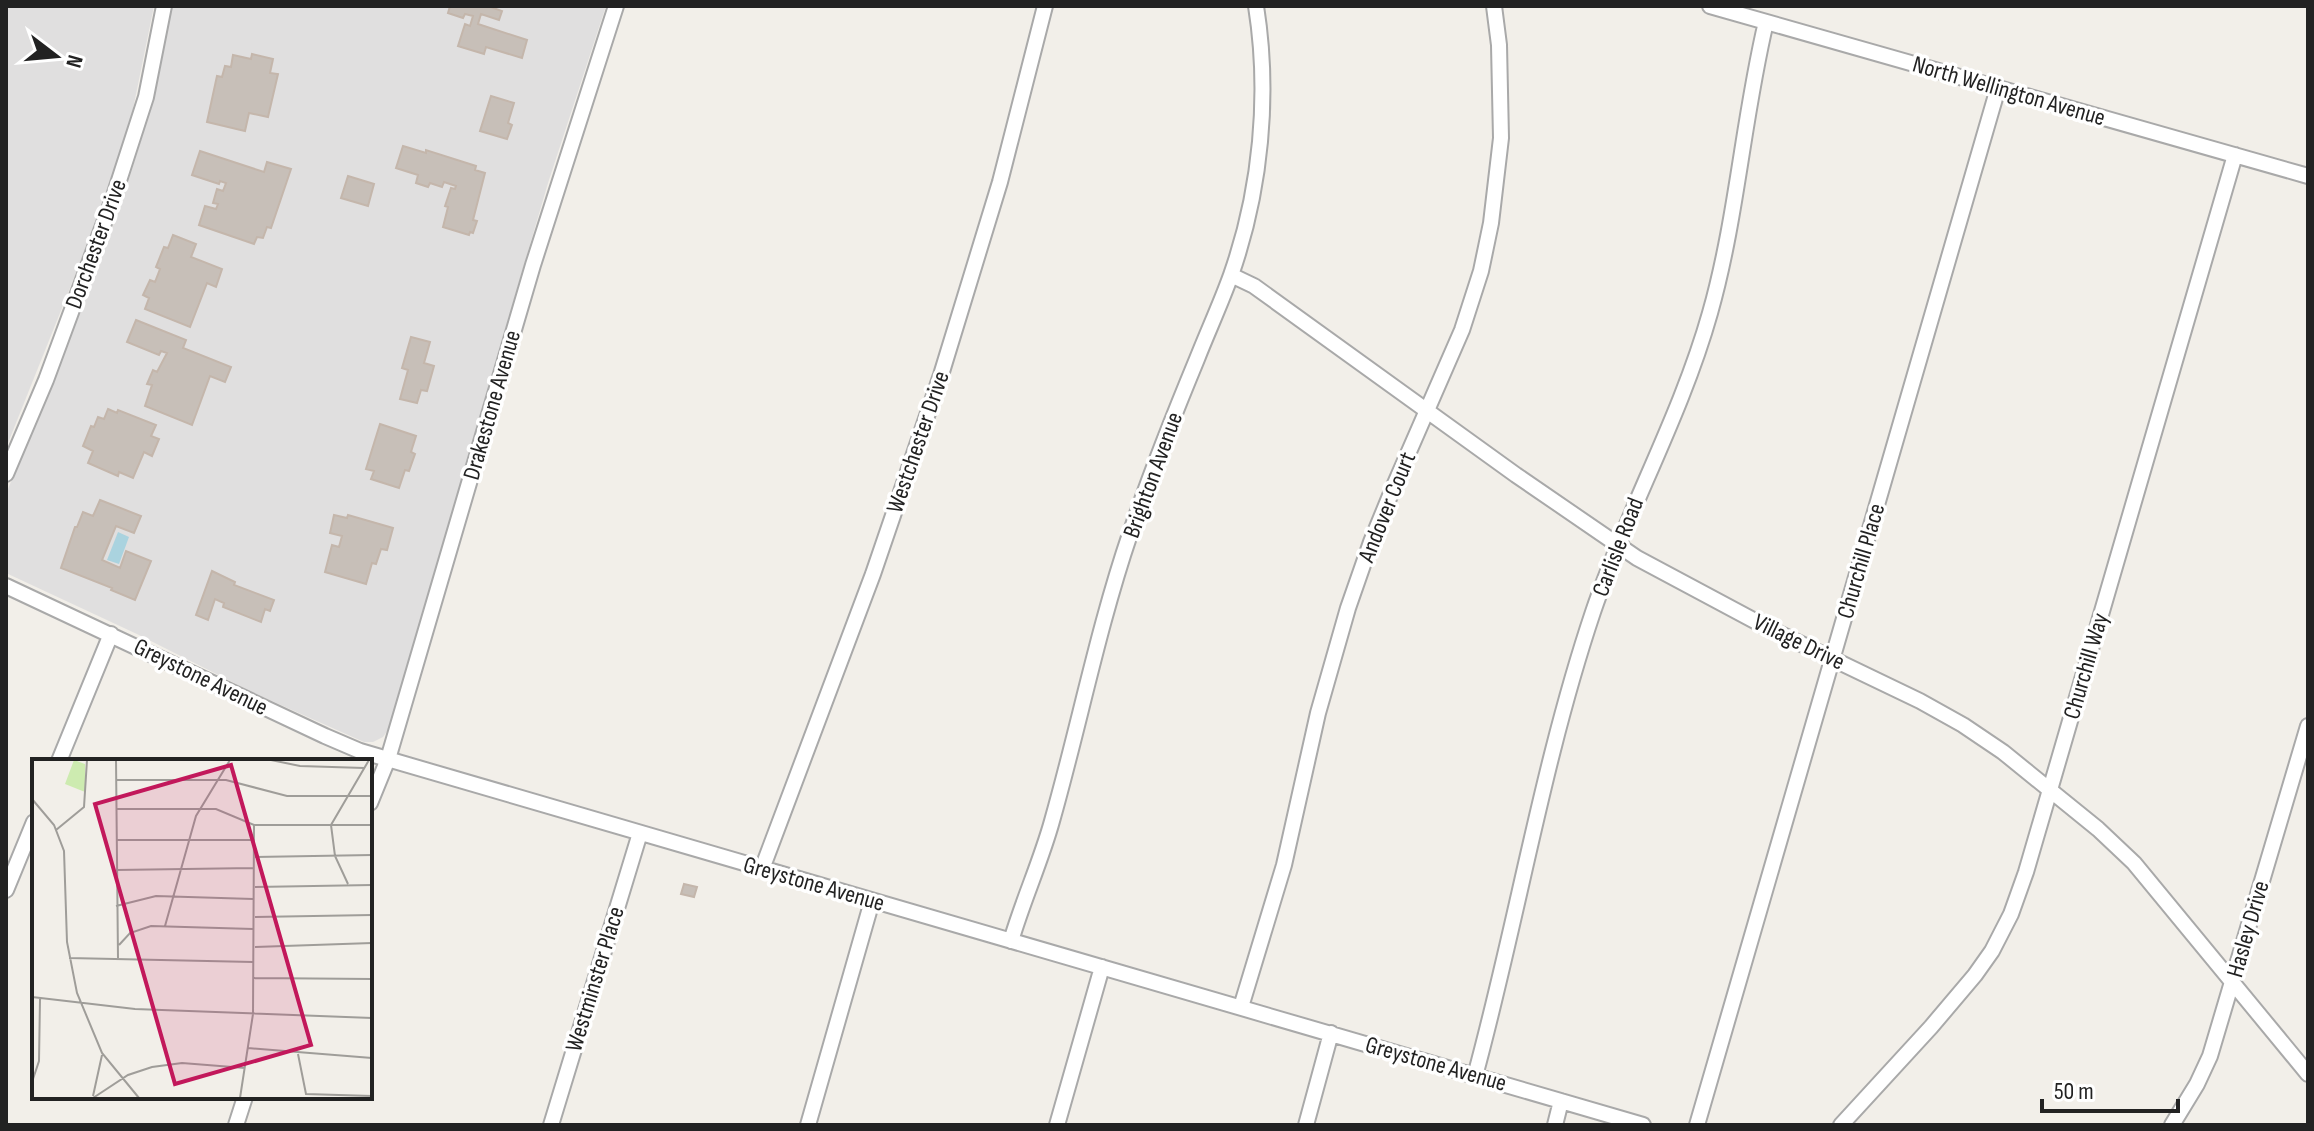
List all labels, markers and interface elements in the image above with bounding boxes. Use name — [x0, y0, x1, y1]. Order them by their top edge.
north arrow — [16, 16, 96, 96]
street label: North Wellington Avenue — [1909, 50, 2109, 132]
text: N — [59, 52, 88, 70]
street label: Dorchester Drive — [59, 175, 133, 313]
street label: Drakestone Avenue — [457, 327, 527, 483]
street label: Westchester Drive — [880, 367, 956, 517]
street label: Brighton Avenue — [1117, 408, 1189, 542]
street label: Andover Court — [1351, 448, 1422, 567]
street label: Carlisle Road — [1586, 494, 1650, 600]
street label: Churchill Place — [1831, 500, 1891, 622]
street label: Village Drive — [1748, 607, 1850, 677]
street label: Churchill Way — [2057, 610, 2115, 722]
street label: Greystone Avenue — [129, 632, 273, 722]
inset map — [32, 759, 372, 1099]
street label: Greystone Avenue — [740, 850, 888, 918]
street label: Hasley Drive — [2220, 877, 2276, 981]
street label: Westminster Place — [559, 903, 631, 1055]
street label: Greystone Avenue — [1362, 1030, 1510, 1098]
scale bar — [2042, 1063, 2178, 1113]
text: 50 m — [2054, 1077, 2094, 1106]

